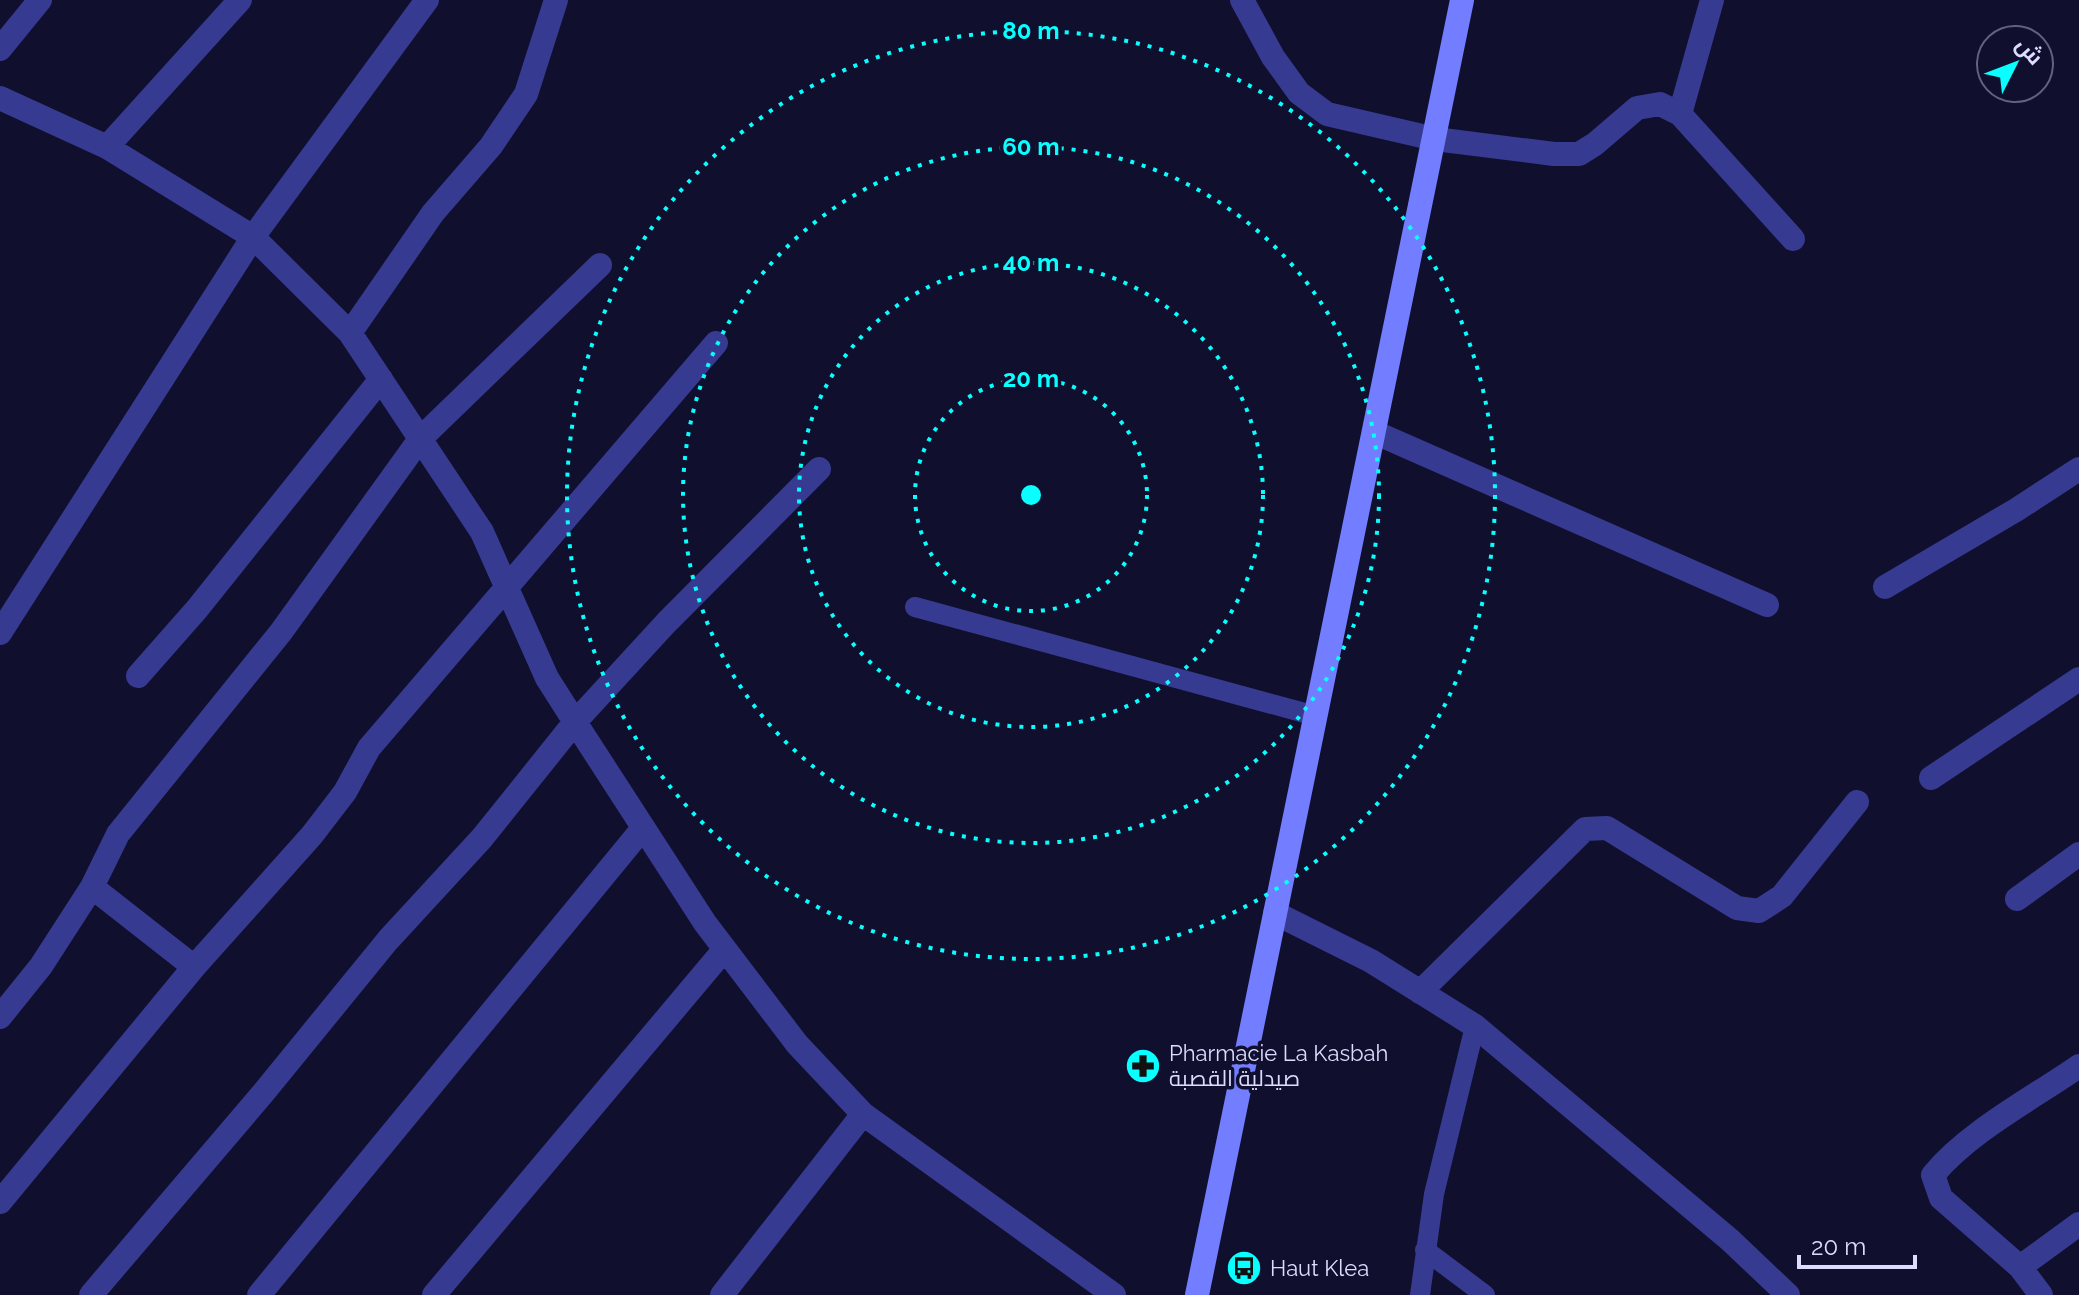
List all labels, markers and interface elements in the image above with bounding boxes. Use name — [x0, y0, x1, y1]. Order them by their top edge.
text: 80 m — [1002, 16, 1060, 45]
north arrow — [1975, 24, 2055, 104]
text: ش — [2010, 31, 2049, 70]
text: 60 m — [1002, 132, 1060, 161]
text: 40 m — [1003, 248, 1059, 277]
text: 20 m — [1003, 364, 1059, 393]
centre of rings — [1017, 481, 1045, 509]
place label: Pharmacie La Kasbah صيدلية القصبة — [1169, 1040, 1388, 1091]
pharmacy icon: Pharmacie La Kasbah صيدلية القصبة — [1124, 1047, 1162, 1085]
scale bar — [1799, 1219, 1915, 1269]
text: 20 m — [1811, 1232, 1866, 1261]
bus stop icon: Haut Klea — [1225, 1249, 1263, 1287]
place label: Haut Klea — [1270, 1255, 1369, 1281]

